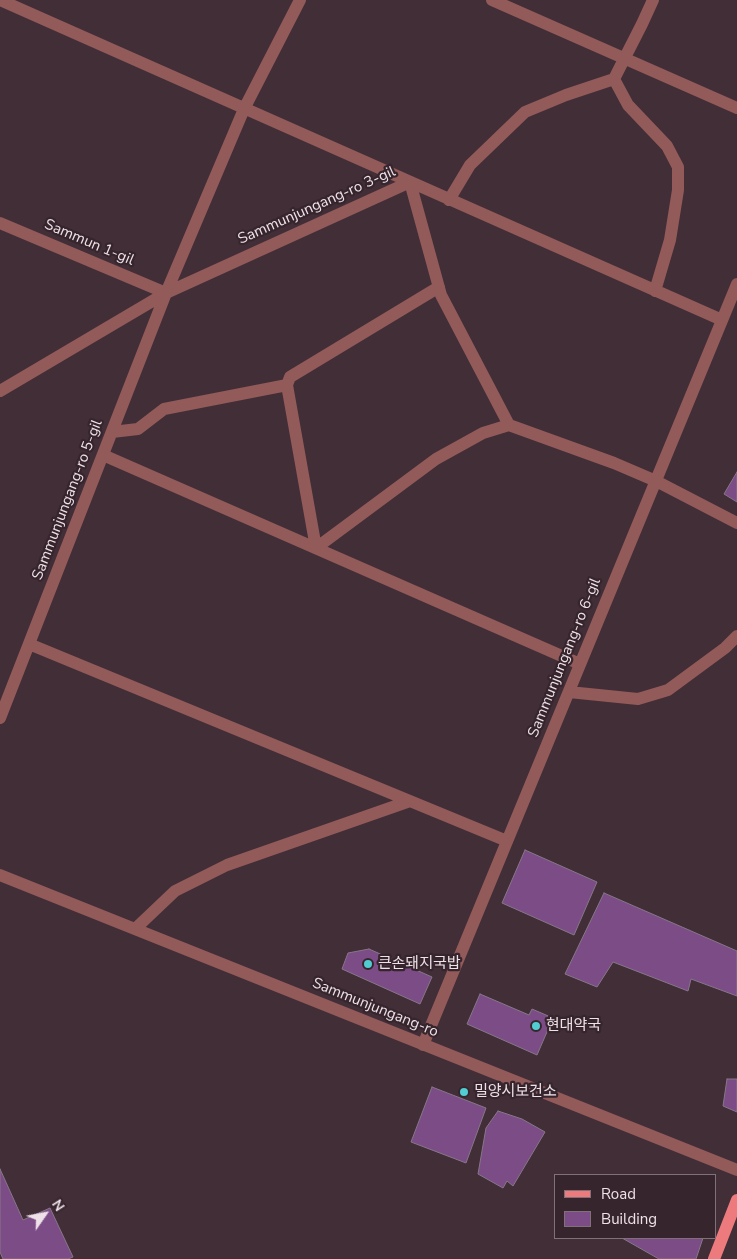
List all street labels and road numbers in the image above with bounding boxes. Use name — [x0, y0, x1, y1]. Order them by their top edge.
street label: Sammunjungang-ro 3-gil — [235, 163, 399, 249]
street label: Sammun 1-gil — [41, 216, 137, 270]
street label: Sammunjungang-ro 5-gil — [29, 417, 107, 583]
street label: Sammunjungang-ro 6-gil — [525, 576, 605, 740]
street label: Sammunjungang-ro — [309, 975, 441, 1041]

